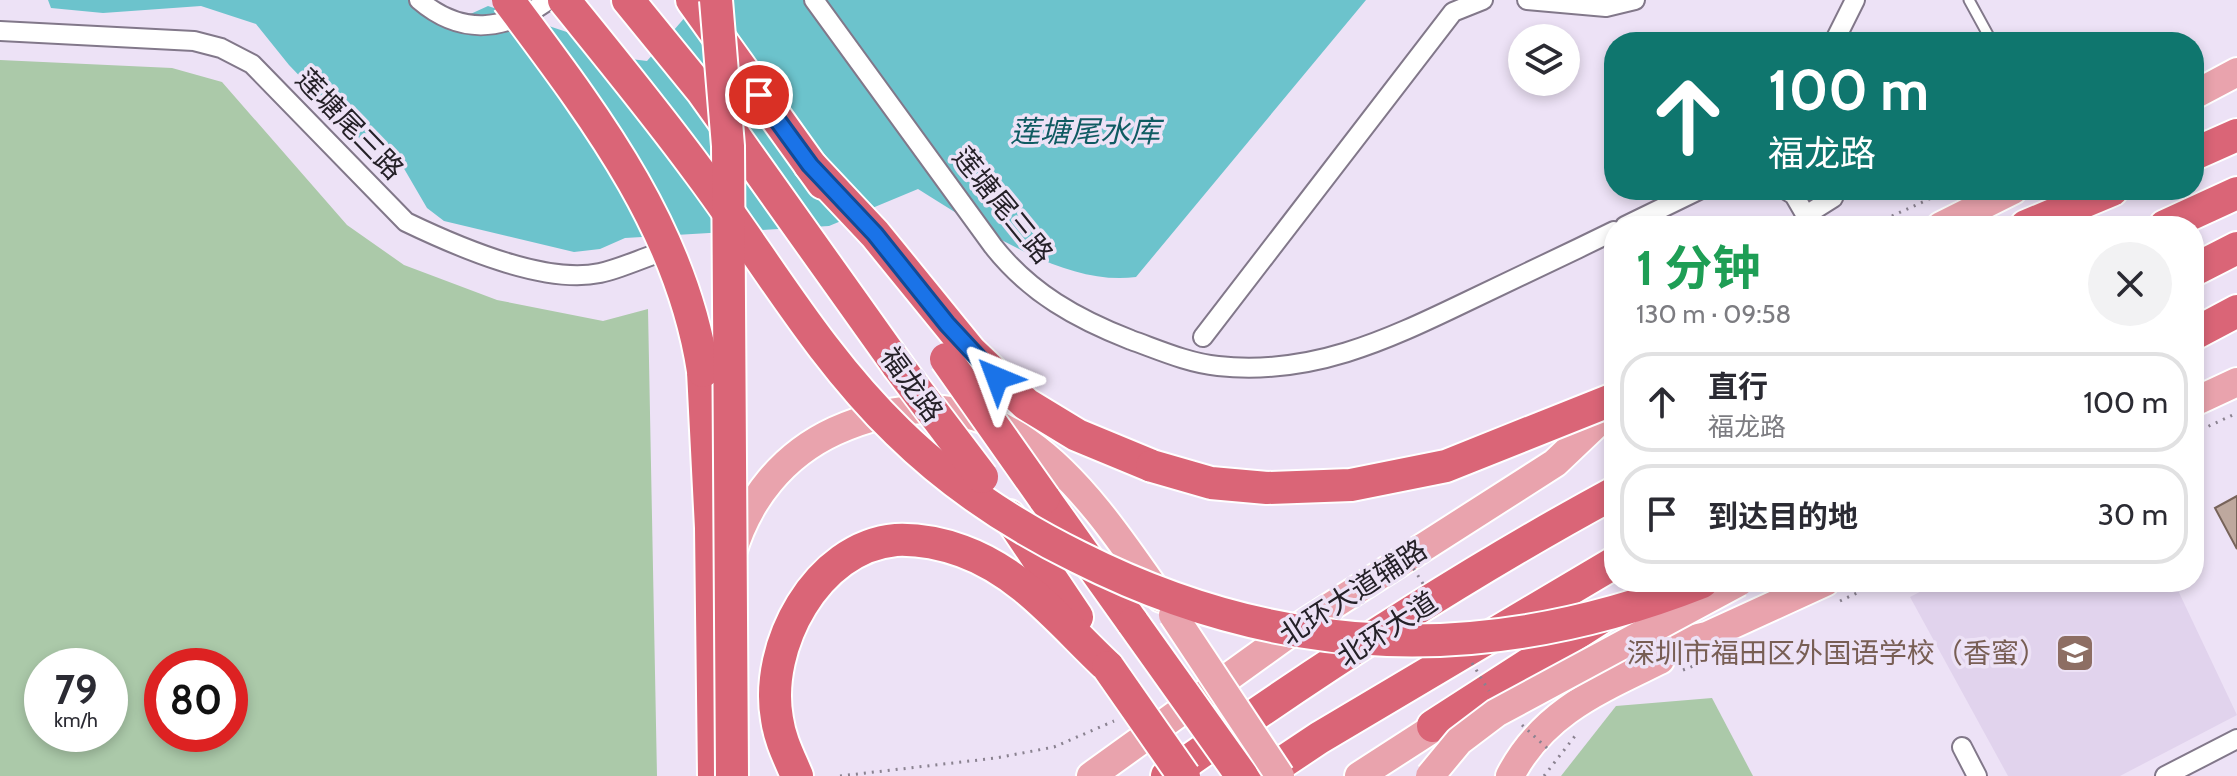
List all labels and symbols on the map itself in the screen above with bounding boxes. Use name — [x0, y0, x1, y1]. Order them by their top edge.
pin — [725, 61, 793, 129]
street label: 莲塘尾三路 — [289, 62, 411, 186]
water label: 莲塘尾水库 — [1010, 113, 1165, 150]
street label: 莲塘尾三路 — [946, 140, 1060, 270]
position arrow — [955, 336, 1039, 420]
street label: 福龙路 — [874, 340, 950, 428]
street label: 北环大道辅路 — [1273, 532, 1433, 652]
street label: 北环大道 — [1331, 584, 1443, 674]
school or university icon: 深圳市福田区外国语学校（香蜜） — [2054, 632, 2096, 674]
place label: 深圳市福田区外国语学校（香蜜） — [1627, 636, 2047, 670]
speed limit sign: 80 — [144, 648, 248, 752]

